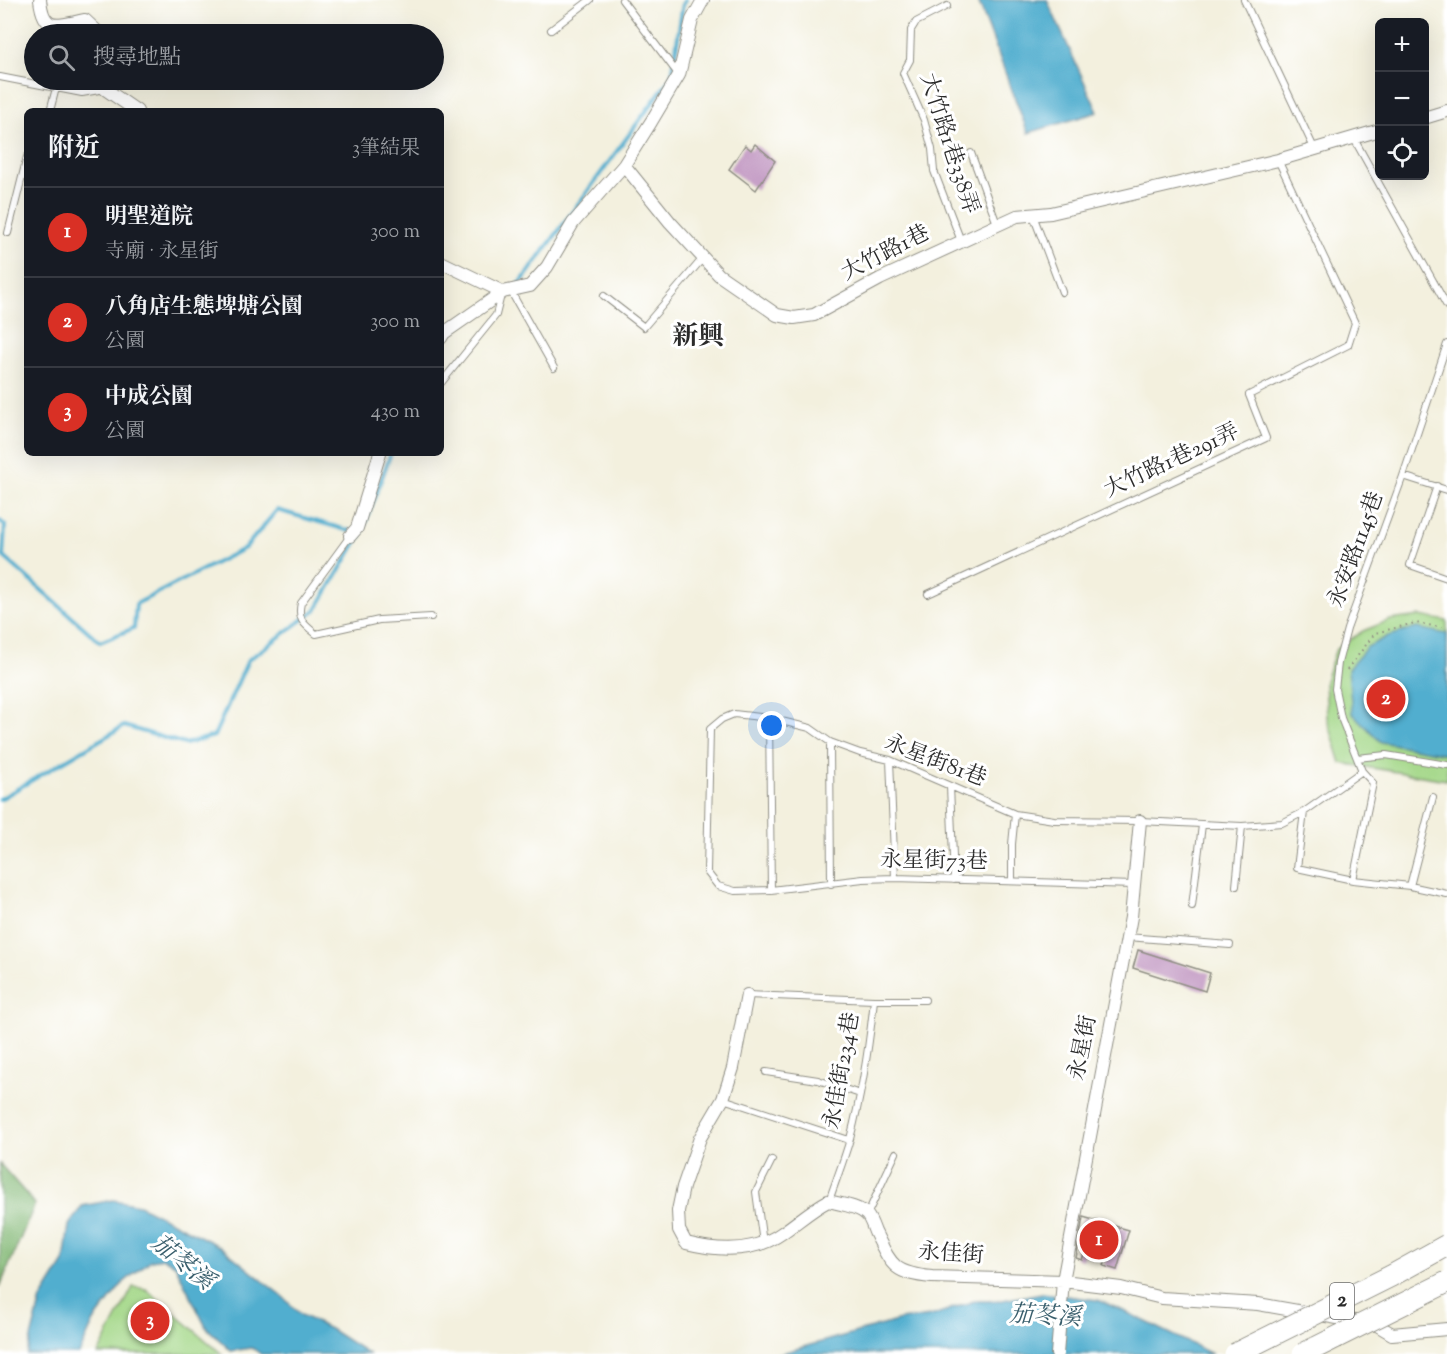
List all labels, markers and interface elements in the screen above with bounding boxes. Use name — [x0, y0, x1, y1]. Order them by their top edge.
map controls — [1375, 18, 1429, 180]
button: + — [1375, 18, 1429, 72]
search box — [24, 24, 444, 90]
icon: search — [45, 41, 78, 74]
text: 搜尋地點 — [93, 43, 181, 75]
street label: 大竹路1巷338弄 — [910, 70, 986, 218]
button: − — [1375, 72, 1429, 126]
button: locate — [1375, 126, 1429, 180]
text: 附近 — [48, 131, 100, 168]
text: 3筆結果 — [352, 135, 420, 164]
text: 明聖道院 — [105, 202, 193, 234]
text: 1 — [64, 218, 71, 247]
text: 300 m — [370, 218, 420, 247]
street label: 大竹路1巷 — [836, 218, 936, 290]
text: 寺廟 · 永星街 — [105, 238, 219, 267]
text: 八角店生態埤塘公園 — [105, 292, 303, 324]
text: 2 — [63, 308, 72, 337]
text: 300 m — [370, 308, 420, 337]
district label: 新興 — [672, 319, 724, 356]
text: 公園 — [105, 328, 145, 357]
text: 中成公園 — [105, 382, 193, 414]
text: 3 — [63, 398, 72, 427]
text: 430 m — [371, 398, 420, 427]
street label: 大竹路1巷291弄 — [1099, 417, 1245, 507]
text: 公園 — [105, 418, 145, 447]
street label: 永安路1145巷 — [1321, 487, 1393, 613]
pin: 2 — [1366, 676, 1406, 722]
your location — [757, 711, 786, 740]
street label: 永星街81巷 — [880, 728, 990, 796]
street label: 永星街73巷 — [880, 845, 988, 879]
street label: 永佳街234巷 — [817, 1010, 869, 1132]
street label: 永星街 — [1062, 1013, 1106, 1083]
pin: 1 — [1080, 1218, 1118, 1262]
water label: 茄苳溪 — [143, 1227, 223, 1301]
street label: 永佳街 — [917, 1237, 985, 1273]
road number: 2 — [1330, 1283, 1354, 1319]
pin: 3 — [130, 1298, 170, 1344]
water label: 茄苳溪 — [1008, 1298, 1085, 1336]

